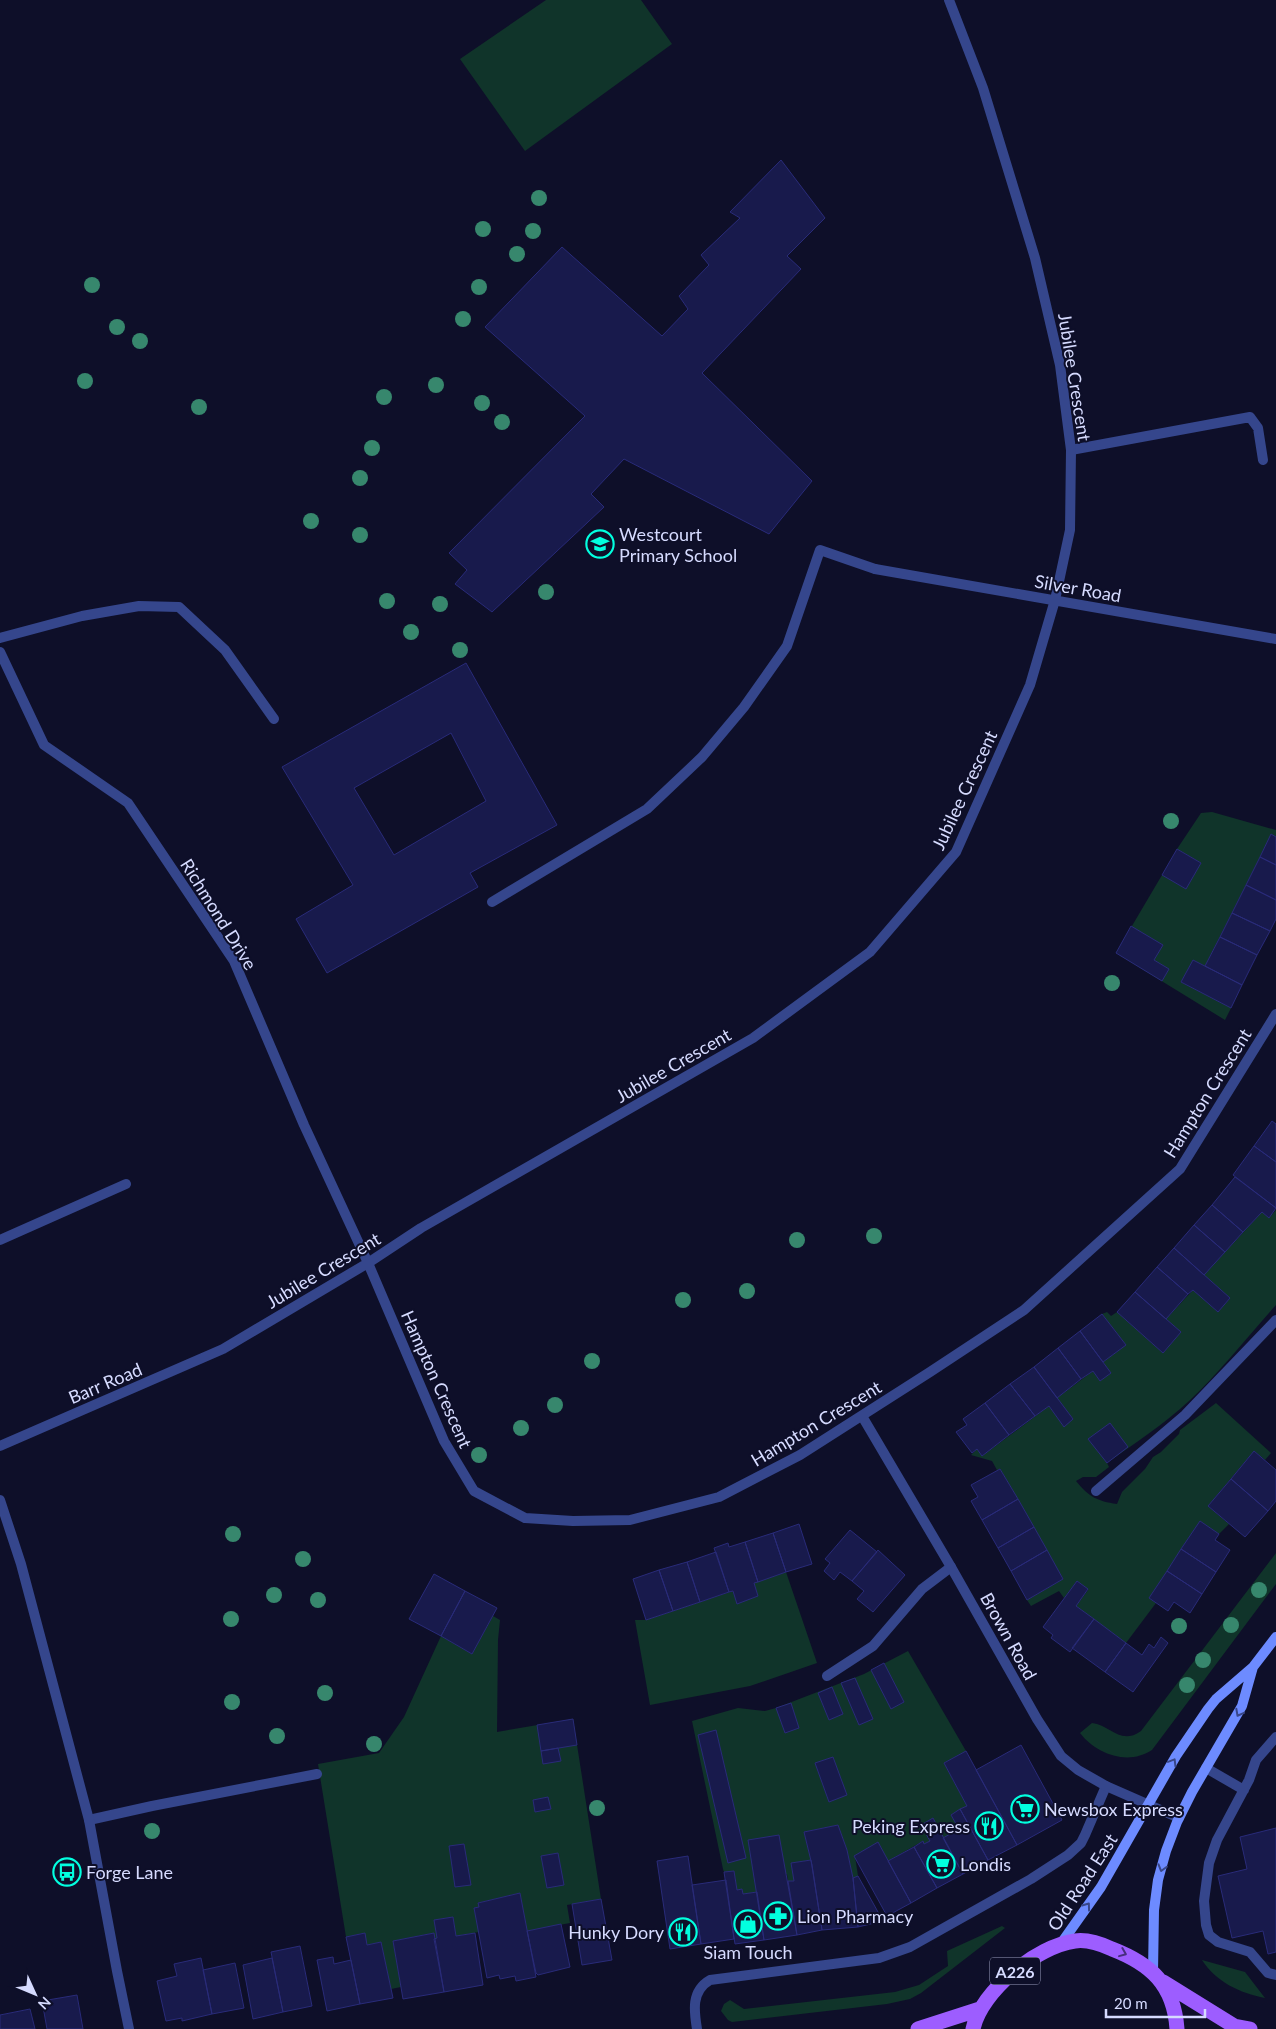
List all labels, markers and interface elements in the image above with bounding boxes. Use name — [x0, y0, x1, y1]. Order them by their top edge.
street label: Jubilee Crescent — [1054, 311, 1096, 443]
place label: Westcourt Primary School — [619, 523, 737, 566]
school or university icon: Westcourt Primary School — [585, 529, 615, 559]
street label: Silver Road — [1033, 570, 1123, 606]
street label: Jubilee Crescent — [927, 726, 1002, 853]
street label: Richmond Drive — [176, 854, 262, 974]
street label: Jubilee Crescent — [611, 1023, 735, 1107]
street label: Hampton Crescent — [1158, 1024, 1256, 1162]
street label: Jubilee Crescent — [262, 1227, 385, 1313]
street label: Hampton Crescent — [397, 1307, 477, 1452]
street label: Barr Road — [65, 1358, 145, 1408]
street label: Hampton Crescent — [747, 1375, 886, 1471]
street label: Brown Road — [976, 1589, 1042, 1683]
one-way arrow — [1235, 1708, 1245, 1717]
one-way arrow — [1167, 1758, 1177, 1767]
supermarket icon: Newsbox Express — [1010, 1794, 1040, 1824]
place label: Newsbox Express — [1044, 1798, 1183, 1820]
restaurant icon: Peking Express — [974, 1811, 1004, 1841]
place label: Peking Express — [852, 1815, 970, 1837]
street label: Old Road East — [1042, 1829, 1122, 1935]
supermarket icon: Londis — [926, 1849, 956, 1879]
place label: Londis — [960, 1853, 1011, 1875]
bus stop icon: Forge Lane — [52, 1857, 82, 1887]
place label: Forge Lane — [86, 1861, 173, 1883]
one-way arrow — [1157, 1864, 1167, 1872]
pharmacy icon: Lion Pharmacy — [763, 1901, 793, 1931]
one-way arrow — [1081, 1902, 1090, 1912]
place label: Lion Pharmacy — [797, 1905, 914, 1927]
shop icon: Siam Touch — [733, 1909, 763, 1939]
restaurant icon: Hunky Dory — [668, 1917, 698, 1947]
place label: Hunky Dory — [568, 1921, 665, 1943]
place label: Siam Touch — [703, 1941, 793, 1963]
one-way arrow — [1118, 1947, 1127, 1957]
road number: A226 — [990, 1958, 1040, 1984]
north arrow — [10, 1969, 60, 2019]
scale bar — [1106, 1986, 1205, 2018]
text: N — [35, 1994, 55, 2013]
text: 20 m — [1114, 1994, 1148, 2012]

